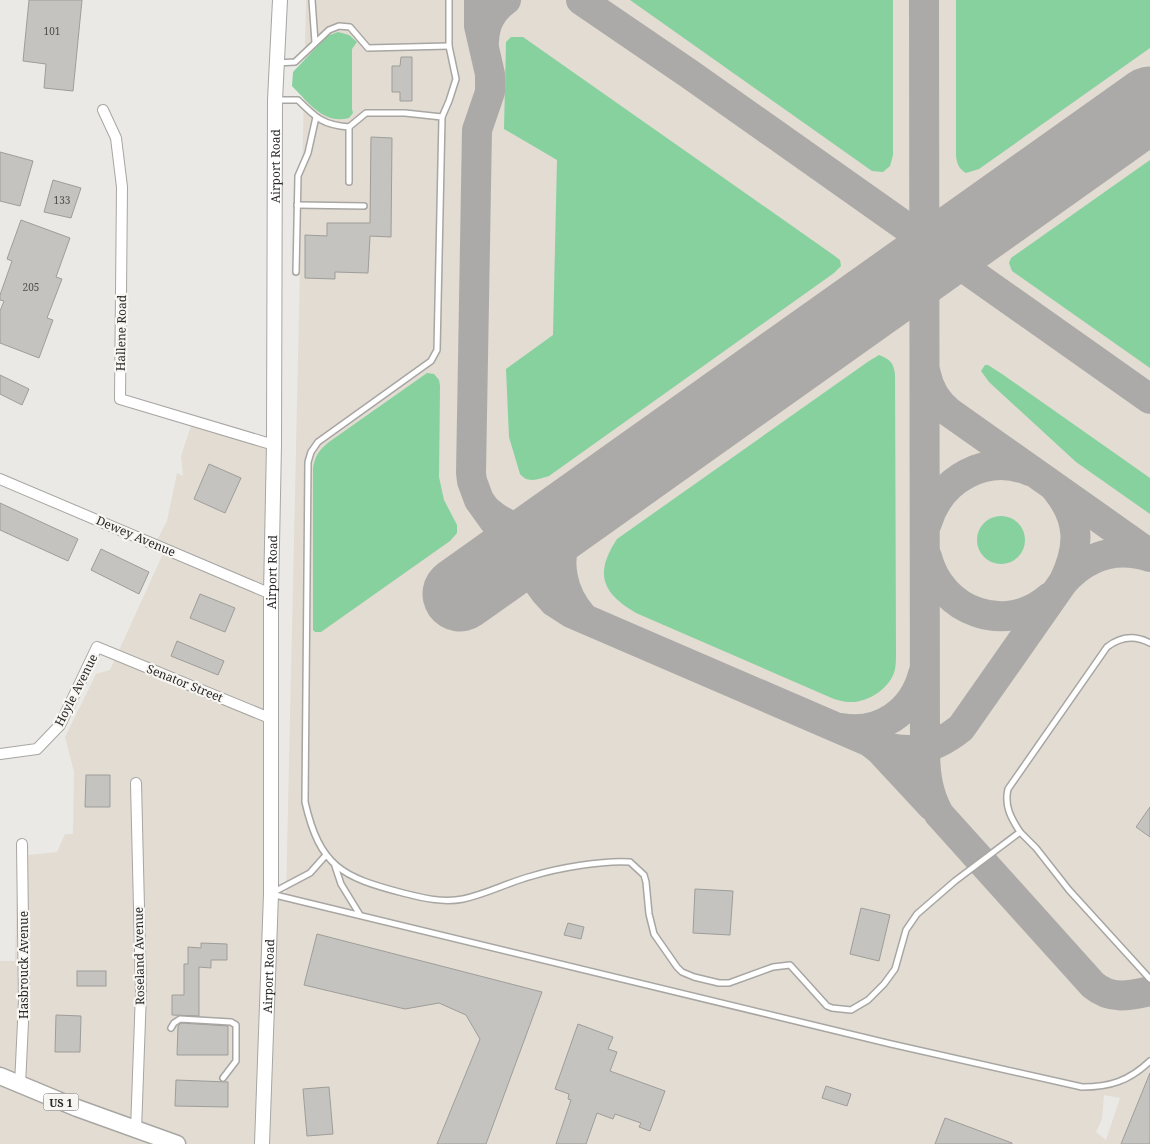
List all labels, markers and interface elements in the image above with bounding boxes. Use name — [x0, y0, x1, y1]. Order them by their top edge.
house number: 101 — [44, 24, 60, 38]
street label: Airport Road — [266, 128, 283, 203]
house number: 133 — [54, 193, 71, 207]
house number: 205 — [23, 280, 39, 294]
street label: Hallene Road — [112, 294, 130, 371]
street label: Dewey Avenue — [94, 512, 178, 560]
street label: Airport Road — [263, 534, 281, 609]
street label: Hoyle Avenue — [50, 651, 102, 729]
street label: Senator Street — [144, 660, 226, 706]
street label: Roseland Avenue — [130, 907, 148, 1005]
street label: Hasbrouck Avenue — [15, 911, 32, 1019]
street label: Airport Road — [258, 938, 278, 1014]
road number: US 1 — [44, 1094, 78, 1110]

